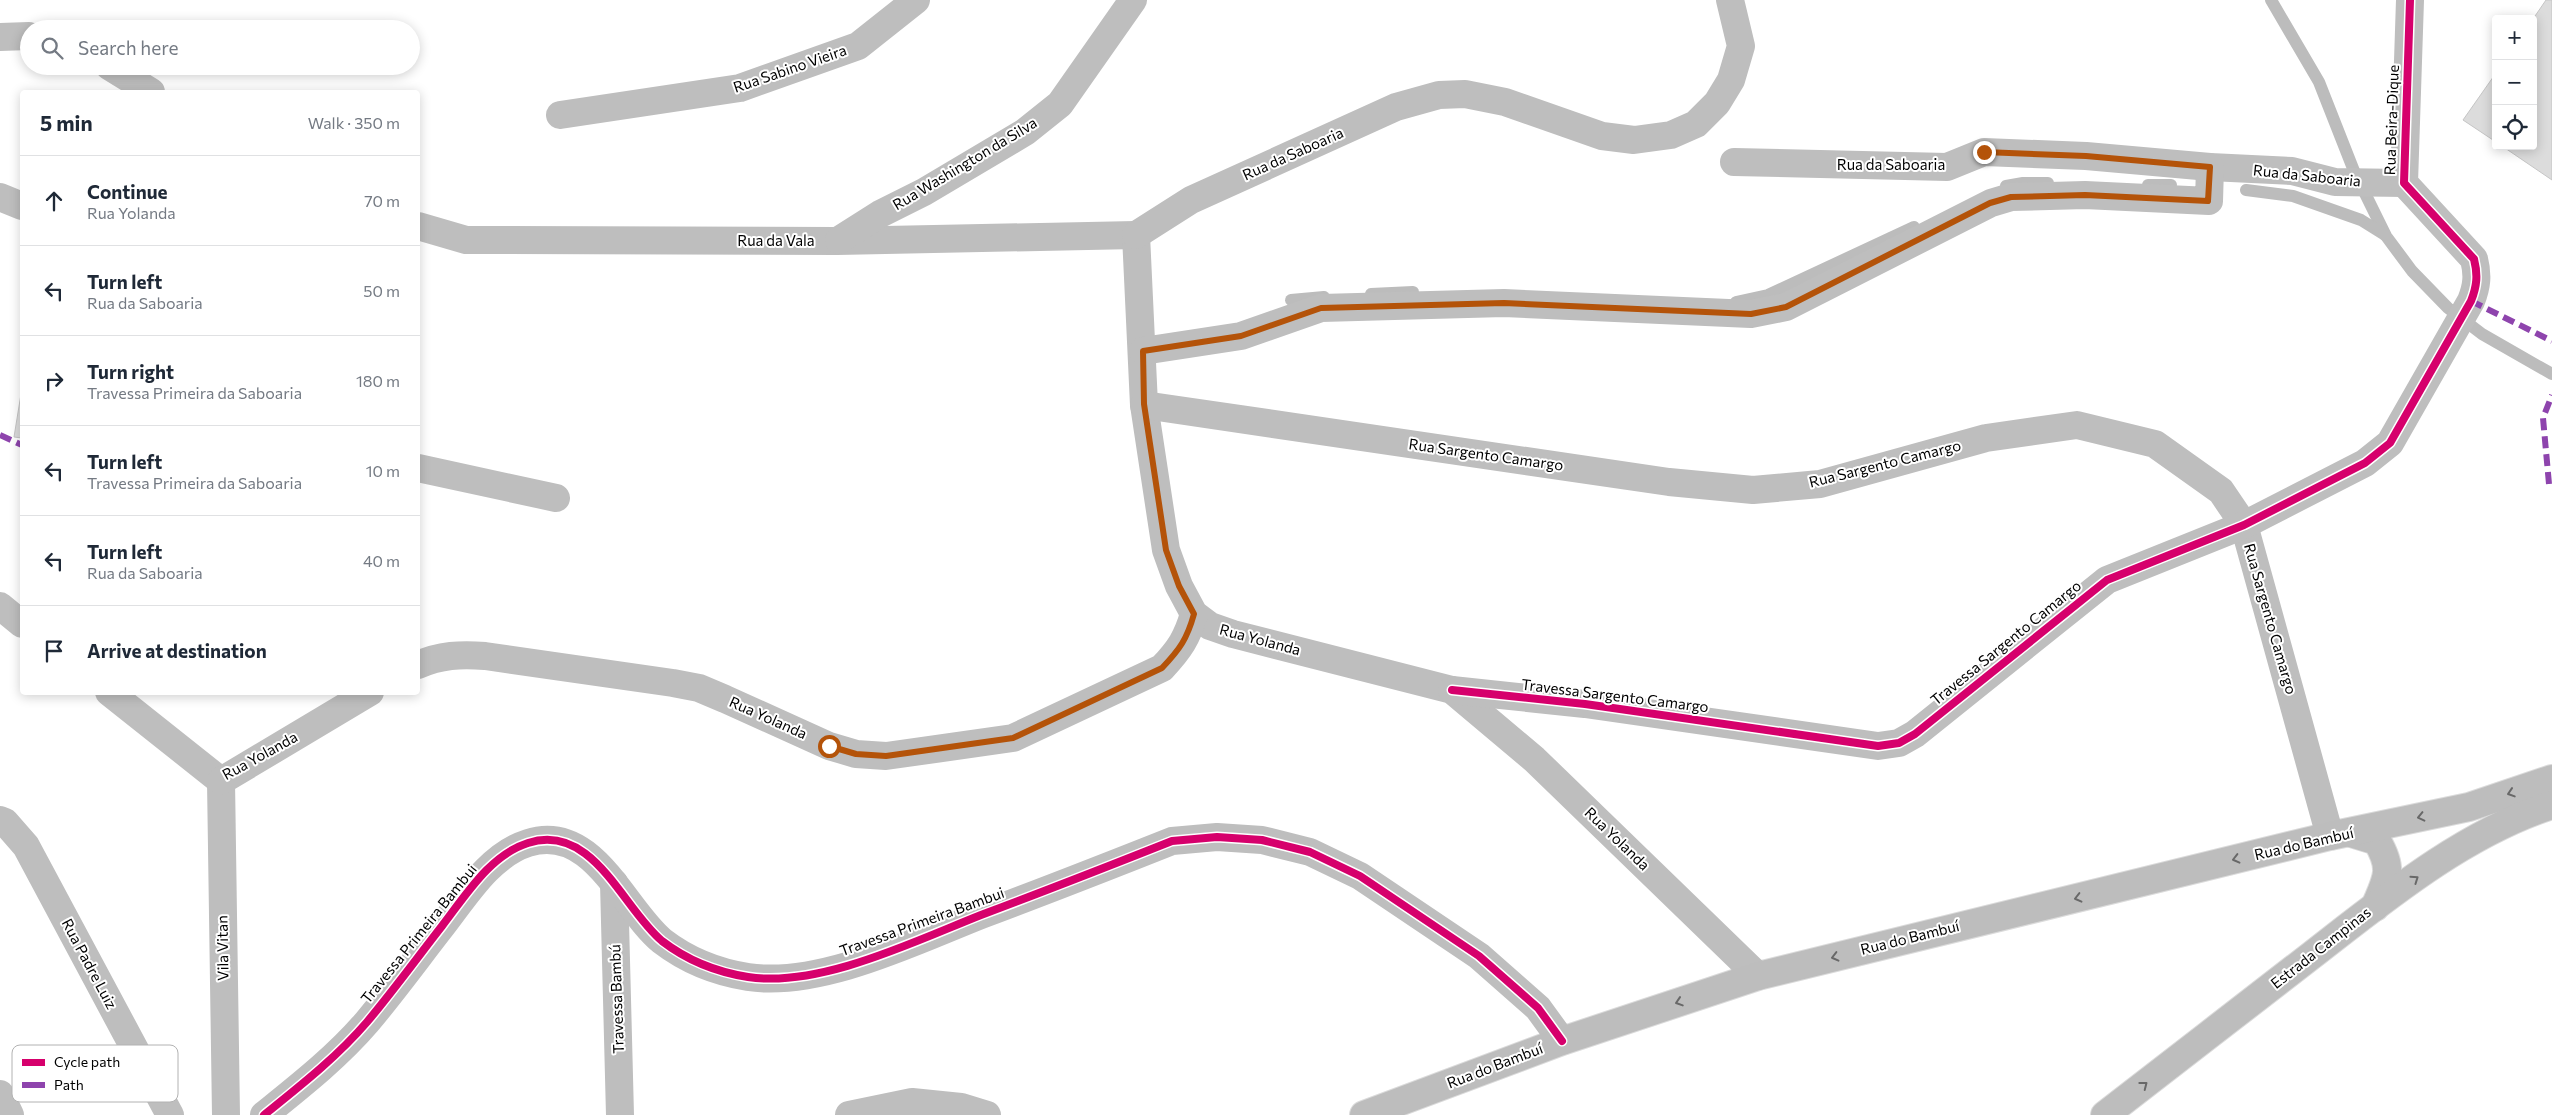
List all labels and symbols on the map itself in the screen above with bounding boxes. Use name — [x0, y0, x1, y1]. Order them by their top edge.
street label: Rua Sabino Vieira — [731, 40, 849, 96]
street label: Rua Beira-Dique — [2380, 64, 2402, 175]
street label: Rua Washington da Silva — [889, 113, 1040, 213]
street label: Rua da Saboaria — [1239, 123, 1346, 183]
route end — [1973, 141, 1996, 164]
street label: Rua da Saboaria — [1837, 155, 1945, 173]
street label: Rua da Saboaria — [2252, 160, 2362, 190]
street label: Rua da Vala — [737, 231, 815, 249]
street label: Rua Sargento Camargo — [1408, 434, 1565, 474]
street label: Rua Sargento Camargo — [1807, 435, 1963, 491]
street label: Rua Sargento Camargo — [2241, 541, 2301, 696]
street label: Travessa Sargento Camargo — [1926, 576, 2084, 709]
street label: Rua Yolanda — [1218, 620, 1303, 658]
street label: Travessa Sargento Camargo — [1520, 675, 1710, 715]
street label: Rua Yolanda — [727, 692, 810, 742]
street label: Rua Yolanda — [219, 727, 300, 783]
route start — [818, 735, 841, 758]
one-way arrow — [2507, 788, 2515, 798]
street label: Rua Yolanda — [1582, 803, 1654, 874]
one-way arrow — [2417, 812, 2426, 822]
street label: Rua do Bambuí — [2252, 823, 2356, 863]
one-way arrow — [2231, 853, 2240, 864]
street label: Travessa Primeira Bambui — [356, 860, 480, 1007]
one-way arrow — [2409, 876, 2419, 885]
street label: Travessa Primeira Bambui — [837, 883, 1006, 959]
one-way arrow — [2073, 892, 2082, 903]
street label: Estrada Campinas — [2267, 902, 2374, 992]
street label: Rua Padre Luiz — [59, 915, 121, 1012]
street label: Vila Vitan — [212, 915, 232, 981]
street label: Rua do Bambuí — [1858, 916, 1962, 958]
street label: Travessa Bambú — [605, 944, 627, 1054]
one-way arrow — [1830, 951, 1839, 962]
one-way arrow — [1675, 996, 1684, 1006]
street label: Rua do Bambuí — [1444, 1038, 1546, 1092]
legend — [12, 1045, 178, 1102]
text: Cycle path — [54, 1053, 120, 1070]
text: Path — [54, 1076, 84, 1093]
one-way arrow — [2138, 1083, 2147, 1091]

